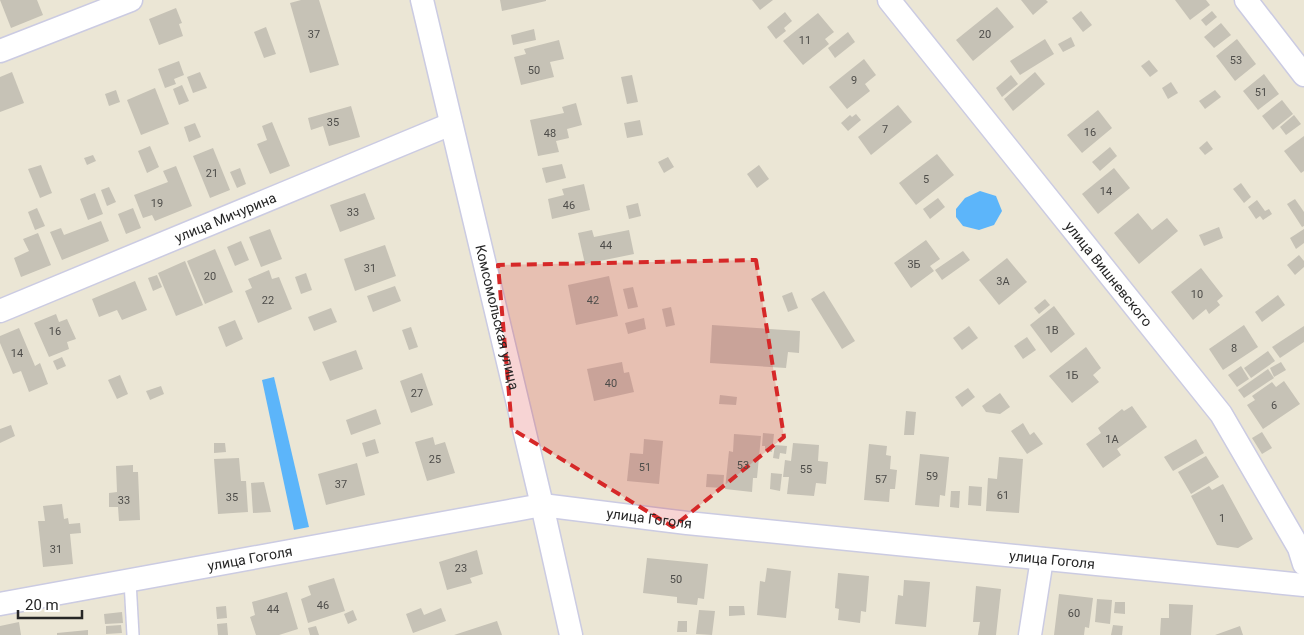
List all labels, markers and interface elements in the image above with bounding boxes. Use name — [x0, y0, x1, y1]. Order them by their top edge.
house number: 37 — [308, 28, 320, 41]
house number: 20 — [979, 28, 991, 41]
house number: 11 — [799, 34, 811, 47]
house number: 53 — [1230, 54, 1242, 67]
house number: 50 — [528, 64, 540, 77]
house number: 9 — [851, 74, 857, 87]
house number: 51 — [1255, 86, 1267, 99]
house number: 35 — [327, 116, 339, 129]
house number: 7 — [882, 123, 888, 136]
house number: 16 — [1084, 126, 1096, 139]
house number: 48 — [544, 127, 556, 140]
house number: 21 — [206, 167, 218, 180]
house number: 5 — [923, 173, 929, 186]
house number: 14 — [1100, 185, 1112, 198]
street label: улица Мичурина — [172, 189, 278, 246]
house number: 19 — [151, 197, 163, 210]
house number: 46 — [563, 199, 575, 212]
house number: 33 — [347, 206, 359, 219]
street label: улица Вишневского — [1062, 218, 1156, 330]
house number: 44 — [600, 239, 612, 252]
street label: Комсомольская улица — [472, 243, 522, 391]
house number: 3Б — [907, 258, 921, 271]
house number: 31 — [364, 262, 376, 275]
house number: 20 — [204, 270, 216, 283]
house number: 3А — [996, 275, 1011, 288]
house number: 10 — [1191, 288, 1203, 301]
house number: 22 — [262, 294, 274, 307]
house number: 42 — [587, 294, 599, 307]
house number: 1В — [1045, 324, 1059, 337]
house number: 16 — [49, 325, 61, 338]
house number: 8 — [1231, 342, 1237, 355]
house number: 14 — [11, 347, 23, 360]
house number: 1Б — [1065, 369, 1079, 382]
house number: 40 — [605, 377, 617, 390]
house number: 27 — [411, 387, 423, 400]
house number: 6 — [1271, 399, 1277, 412]
house number: 1А — [1105, 433, 1120, 446]
house number: 25 — [429, 453, 441, 466]
house number: 53 — [737, 459, 749, 472]
house number: 51 — [639, 461, 651, 474]
house number: 55 — [800, 463, 812, 476]
house number: 59 — [926, 470, 938, 483]
house number: 57 — [875, 473, 887, 486]
house number: 37 — [335, 478, 347, 491]
house number: 61 — [997, 489, 1009, 502]
house number: 35 — [226, 491, 238, 504]
house number: 33 — [118, 494, 130, 507]
street label: улица Гоголя — [606, 505, 693, 531]
house number: 1 — [1219, 512, 1225, 525]
house number: 31 — [50, 543, 62, 556]
street label: улица Гоголя — [206, 543, 294, 574]
street label: улица Гоголя — [1009, 547, 1096, 572]
house number: 23 — [455, 562, 467, 575]
house number: 50 — [670, 573, 682, 586]
scale bar — [18, 588, 81, 620]
text: 20 m — [25, 596, 59, 614]
house number: 46 — [317, 599, 329, 612]
house number: 44 — [267, 603, 279, 616]
house number: 60 — [1068, 607, 1080, 620]

